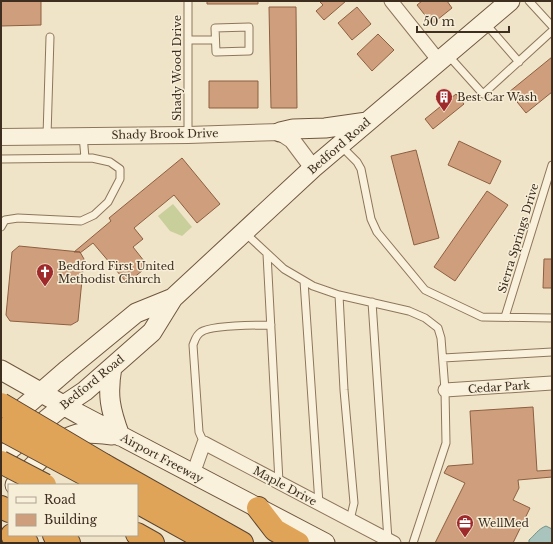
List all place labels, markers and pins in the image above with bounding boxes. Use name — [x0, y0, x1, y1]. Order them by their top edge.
building icon: Best Car Wash — [434, 87, 454, 112]
place label: Best Car Wash — [457, 90, 538, 104]
place label: Bedford First United Methodist Church — [58, 259, 175, 286]
church icon: Bedford First United Methodist Church — [35, 262, 55, 287]
office icon: WellMed — [455, 513, 475, 538]
place label: WellMed — [477, 516, 530, 530]

